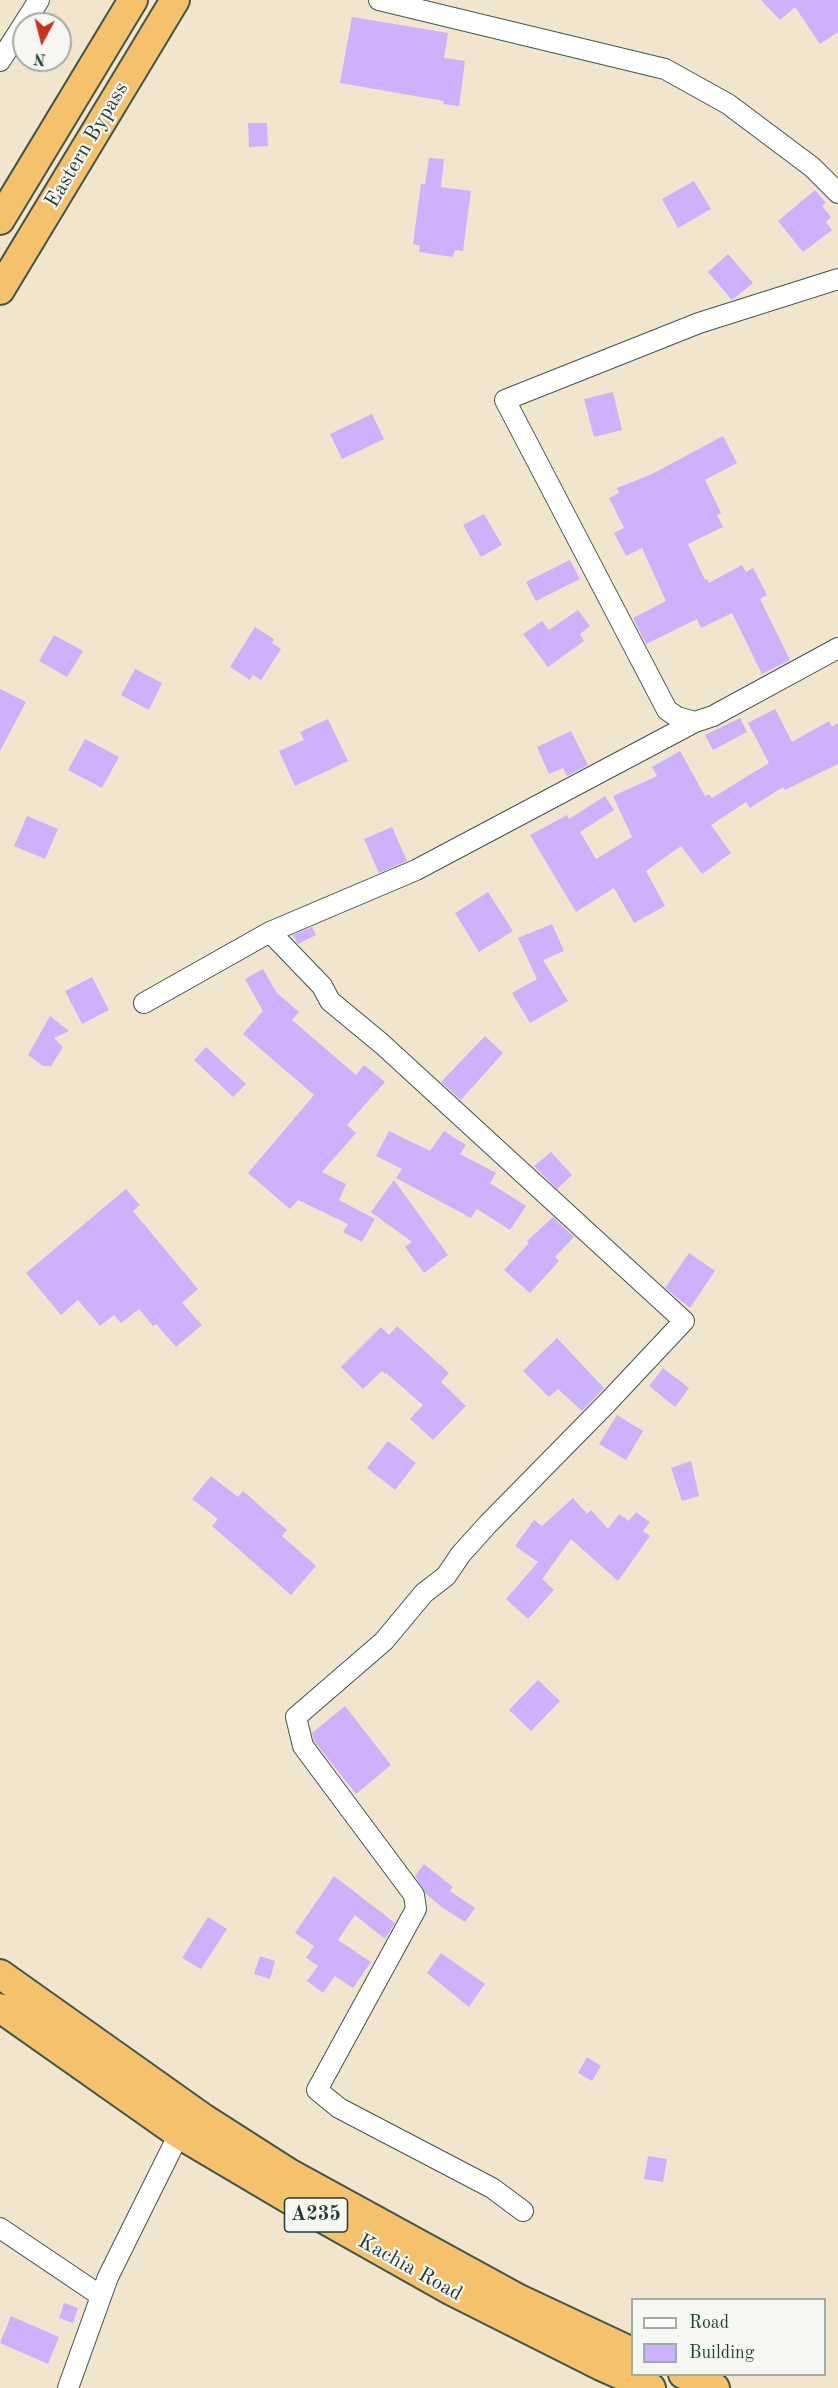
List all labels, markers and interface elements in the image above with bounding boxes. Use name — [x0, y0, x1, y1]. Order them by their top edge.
north arrow — [12, 12, 72, 72]
text: N — [33, 49, 47, 67]
street label: Eastern Bypass — [40, 78, 134, 212]
road number: A235 — [284, 2198, 348, 2232]
street label: Kachia Road — [353, 2229, 467, 2307]
legend — [631, 2298, 826, 2376]
text: Road — [689, 2314, 729, 2332]
text: Building — [689, 2344, 754, 2362]

